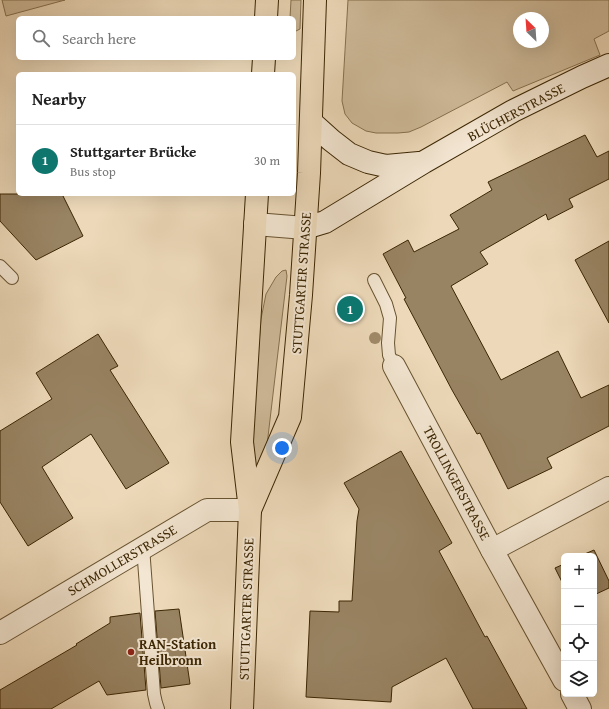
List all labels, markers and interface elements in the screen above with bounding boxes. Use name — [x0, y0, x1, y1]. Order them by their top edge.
north arrow — [513, 12, 549, 48]
search box — [16, 16, 296, 60]
icon: search — [30, 27, 52, 49]
text: Search here — [62, 28, 136, 49]
street label: BLÜCHERSTRASSE — [464, 78, 568, 146]
text: Nearby — [32, 86, 86, 111]
text: Stuttgarter Brücke — [70, 141, 196, 162]
text: 1 — [42, 151, 48, 170]
text: 30 m — [254, 151, 280, 170]
text: Bus stop — [70, 162, 116, 181]
street label: STUTTGARTER STRASSE — [286, 211, 316, 355]
pin: 1 — [337, 294, 363, 324]
street label: TROLLINGERSTRASSE — [418, 422, 496, 544]
your location — [272, 438, 292, 458]
street label: SCHMOLLERSTRASSE — [63, 519, 181, 601]
street label: STUTTGARTER STRASSE — [234, 538, 258, 680]
map controls — [561, 553, 597, 697]
button: + — [561, 553, 597, 589]
button: − — [561, 589, 597, 625]
button: locate — [561, 625, 597, 661]
place label: RAN-Station Heilbronn — [139, 634, 217, 670]
marker: RAN-Station Heilbronn — [126, 647, 136, 657]
button: layers — [561, 661, 597, 697]

